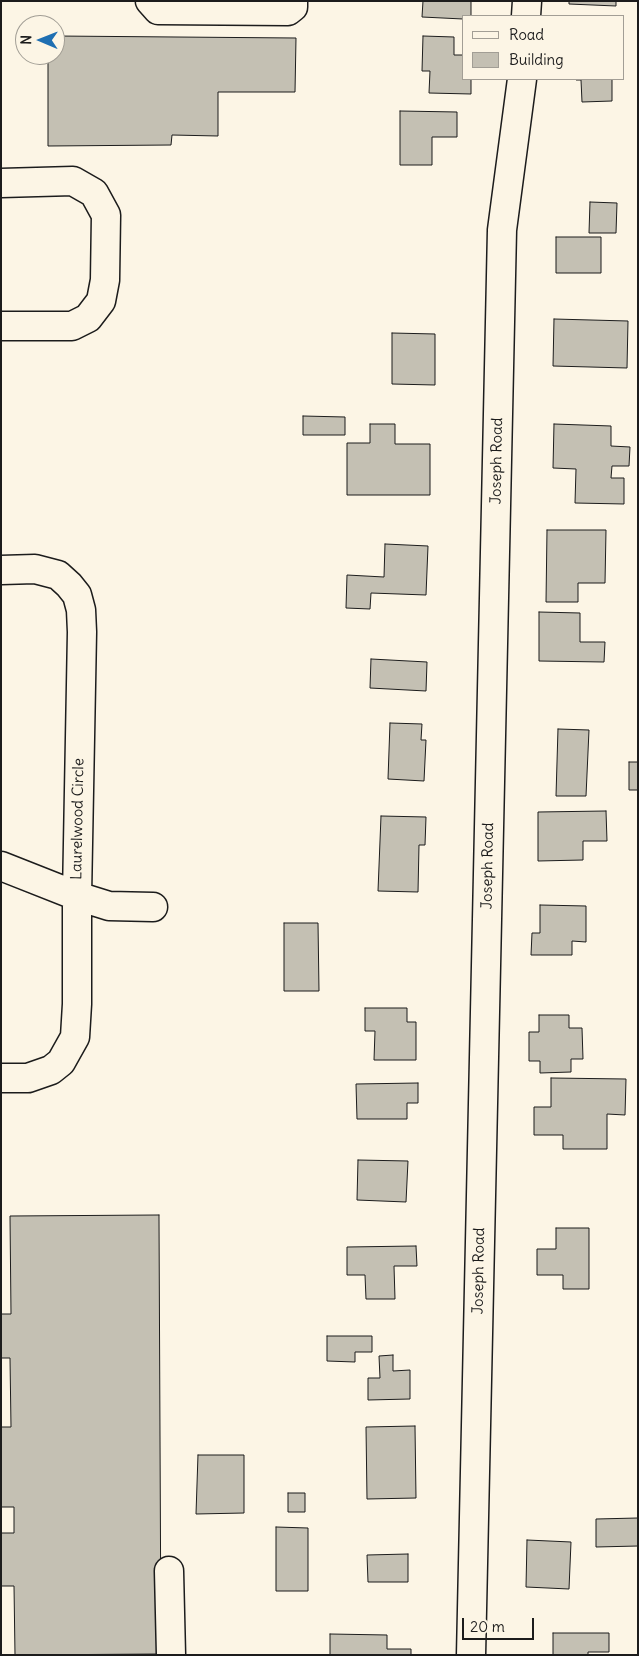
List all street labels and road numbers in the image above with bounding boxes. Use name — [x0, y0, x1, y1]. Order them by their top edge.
street label: Joseph Road — [487, 417, 507, 505]
street label: Laurelwood Circle — [68, 758, 88, 880]
street label: Joseph Road — [478, 822, 498, 910]
street label: Joseph Road — [469, 1227, 489, 1315]

